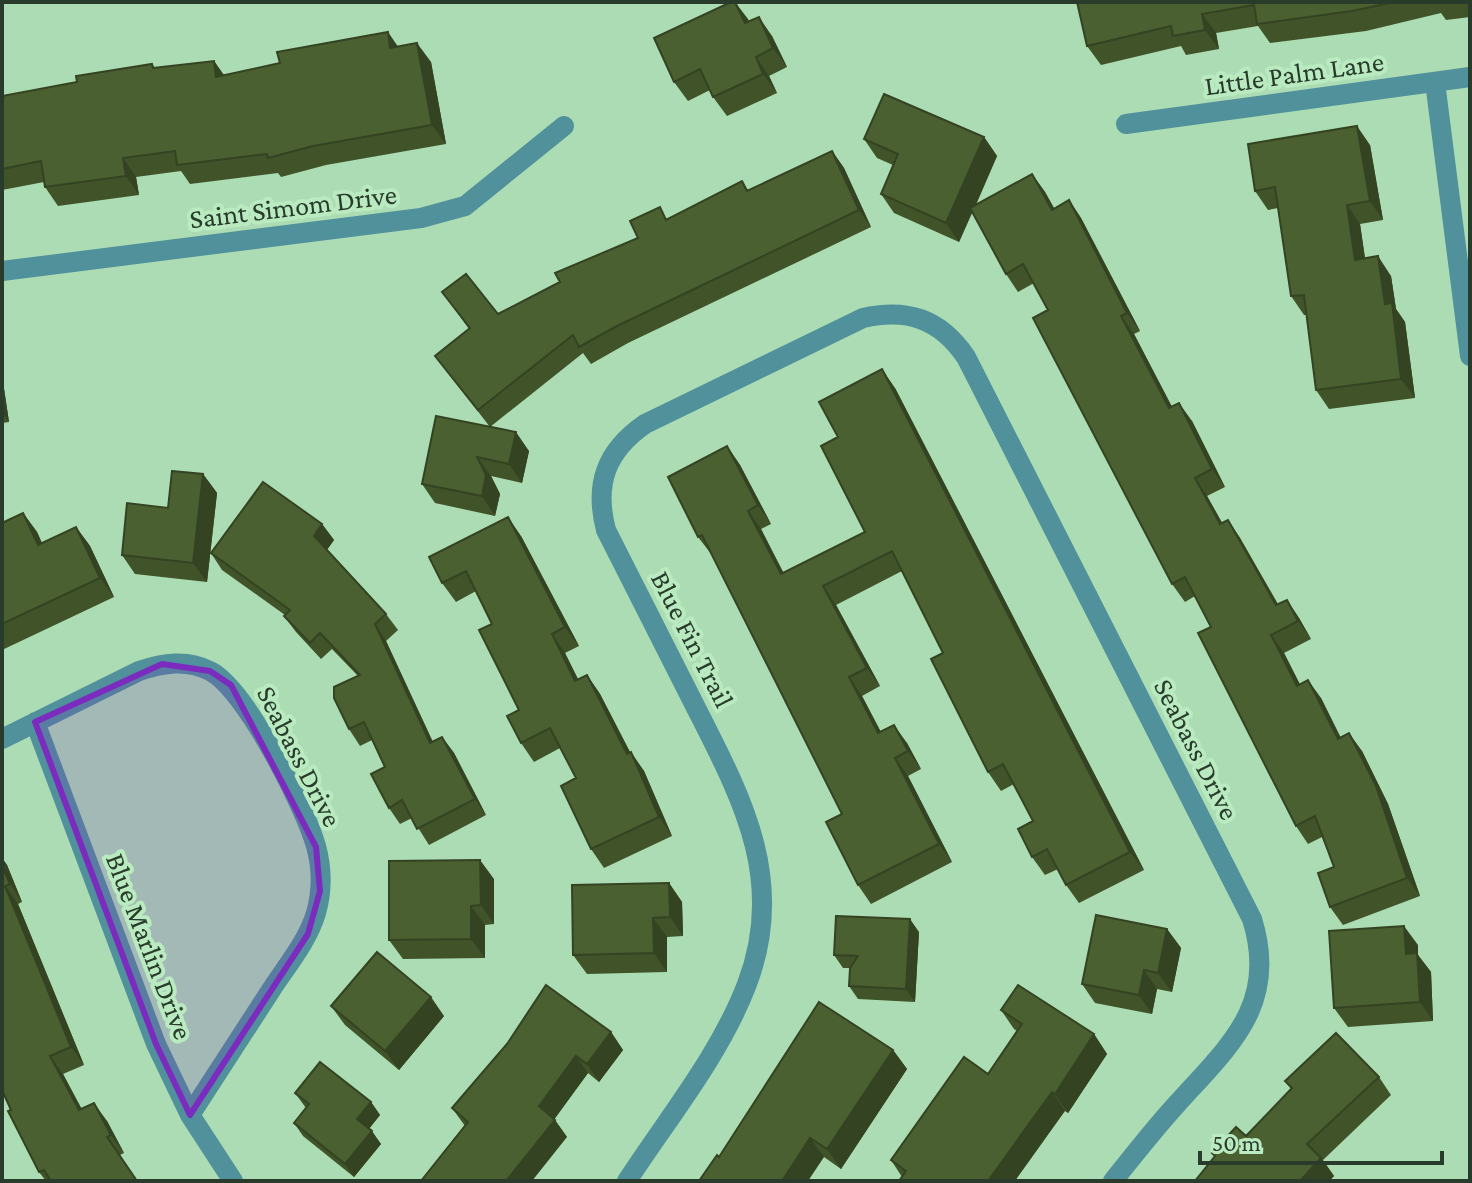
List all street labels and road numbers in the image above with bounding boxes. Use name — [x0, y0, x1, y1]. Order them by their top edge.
street label: Little Palm Lane — [1202, 46, 1386, 101]
street label: Saint Simom Drive — [188, 178, 398, 235]
street label: Blue Fin Trail — [645, 566, 740, 712]
street label: Seabass Drive — [1148, 674, 1245, 825]
street label: Seabass Drive — [251, 681, 348, 832]
street label: Blue Marlin Drive — [100, 849, 199, 1044]

